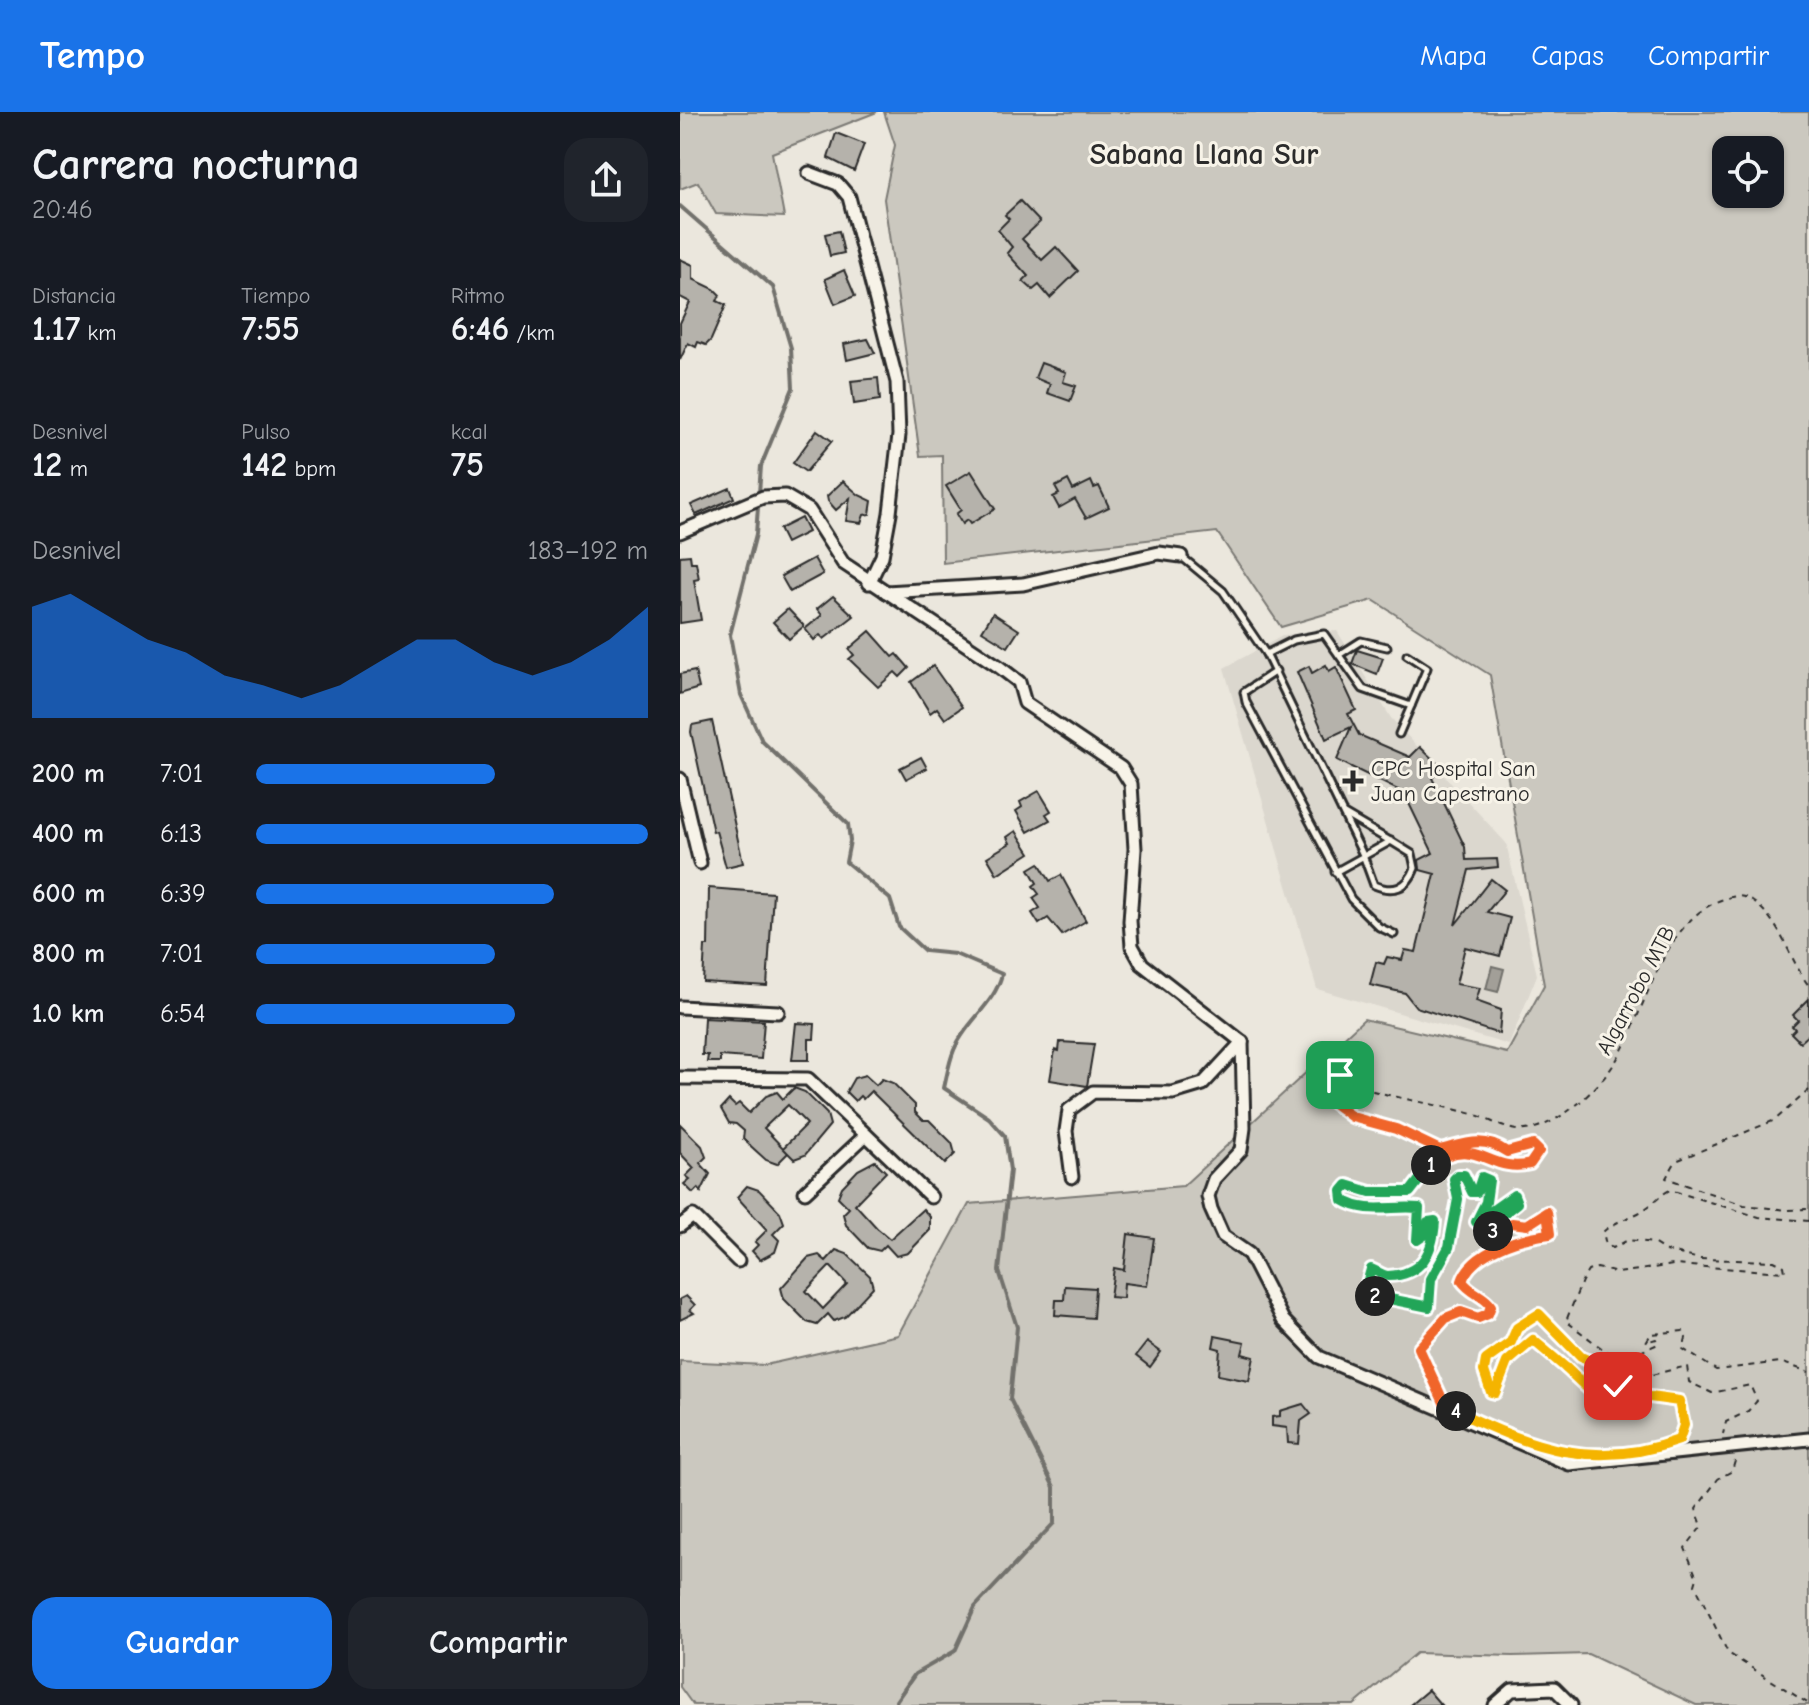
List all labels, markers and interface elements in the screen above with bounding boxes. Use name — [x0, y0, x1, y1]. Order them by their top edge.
text: Tempo — [40, 34, 145, 78]
text: Mapa — [1420, 40, 1487, 72]
text: Capas — [1531, 40, 1604, 72]
text: Compartir — [1648, 40, 1769, 72]
map controls — [1712, 136, 1784, 208]
button: locate — [1712, 136, 1784, 208]
district label: Sabana Llana Sur — [1090, 137, 1318, 172]
button: share — [564, 138, 648, 222]
text: Carrera nocturna — [32, 139, 360, 190]
text: 20:46 — [32, 195, 93, 225]
text: Distancia — [32, 283, 116, 309]
text: Tiempo — [241, 283, 310, 309]
text: Ritmo — [451, 283, 505, 309]
text: 1.17 — [32, 309, 80, 349]
text: 7:55 — [241, 309, 300, 349]
text: 6:46 — [451, 309, 509, 349]
text: km — [80, 320, 116, 346]
text: /km — [509, 320, 555, 346]
text: Desnivel — [32, 419, 108, 445]
text: Pulso — [241, 419, 290, 445]
text: kcal — [451, 419, 488, 445]
text: 12 — [32, 445, 62, 485]
text: 142 — [241, 445, 287, 485]
text: 75 — [451, 445, 484, 485]
text: m — [62, 456, 88, 482]
text: bpm — [287, 456, 336, 482]
text: Desnivel — [32, 536, 122, 566]
text: 183–192 m — [528, 536, 648, 566]
place label: CPC Hospital San Juan Capestrano — [1371, 756, 1536, 807]
text: 200 m — [32, 759, 105, 789]
text: 7:01 — [160, 759, 203, 789]
marker: CPC Hospital San Juan Capestrano — [1342, 770, 1364, 792]
text: 400 m — [32, 819, 104, 849]
text: 6:13 — [160, 819, 202, 849]
text: 600 m — [32, 879, 105, 909]
text: 6:39 — [160, 879, 206, 909]
street label: Algarrobo MTB — [1591, 922, 1681, 1059]
text: 800 m — [32, 939, 105, 969]
text: 7:01 — [160, 939, 203, 969]
text: 1.0 km — [32, 999, 104, 1029]
text: 6:54 — [160, 999, 205, 1029]
pin — [1306, 1041, 1374, 1109]
icon: arrive — [1318, 1053, 1362, 1097]
pin: 1 — [1411, 1145, 1451, 1185]
text: 1 — [1427, 1152, 1435, 1178]
pin: 3 — [1473, 1211, 1513, 1251]
text: 3 — [1488, 1218, 1498, 1244]
pin: 2 — [1355, 1276, 1395, 1316]
text: 2 — [1370, 1283, 1380, 1309]
pin — [1584, 1352, 1652, 1420]
icon: check — [1596, 1364, 1640, 1408]
pin: 4 — [1436, 1391, 1476, 1431]
text: 4 — [1451, 1398, 1461, 1424]
button: Guardar — [32, 1597, 332, 1689]
button: Compartir — [348, 1597, 648, 1689]

